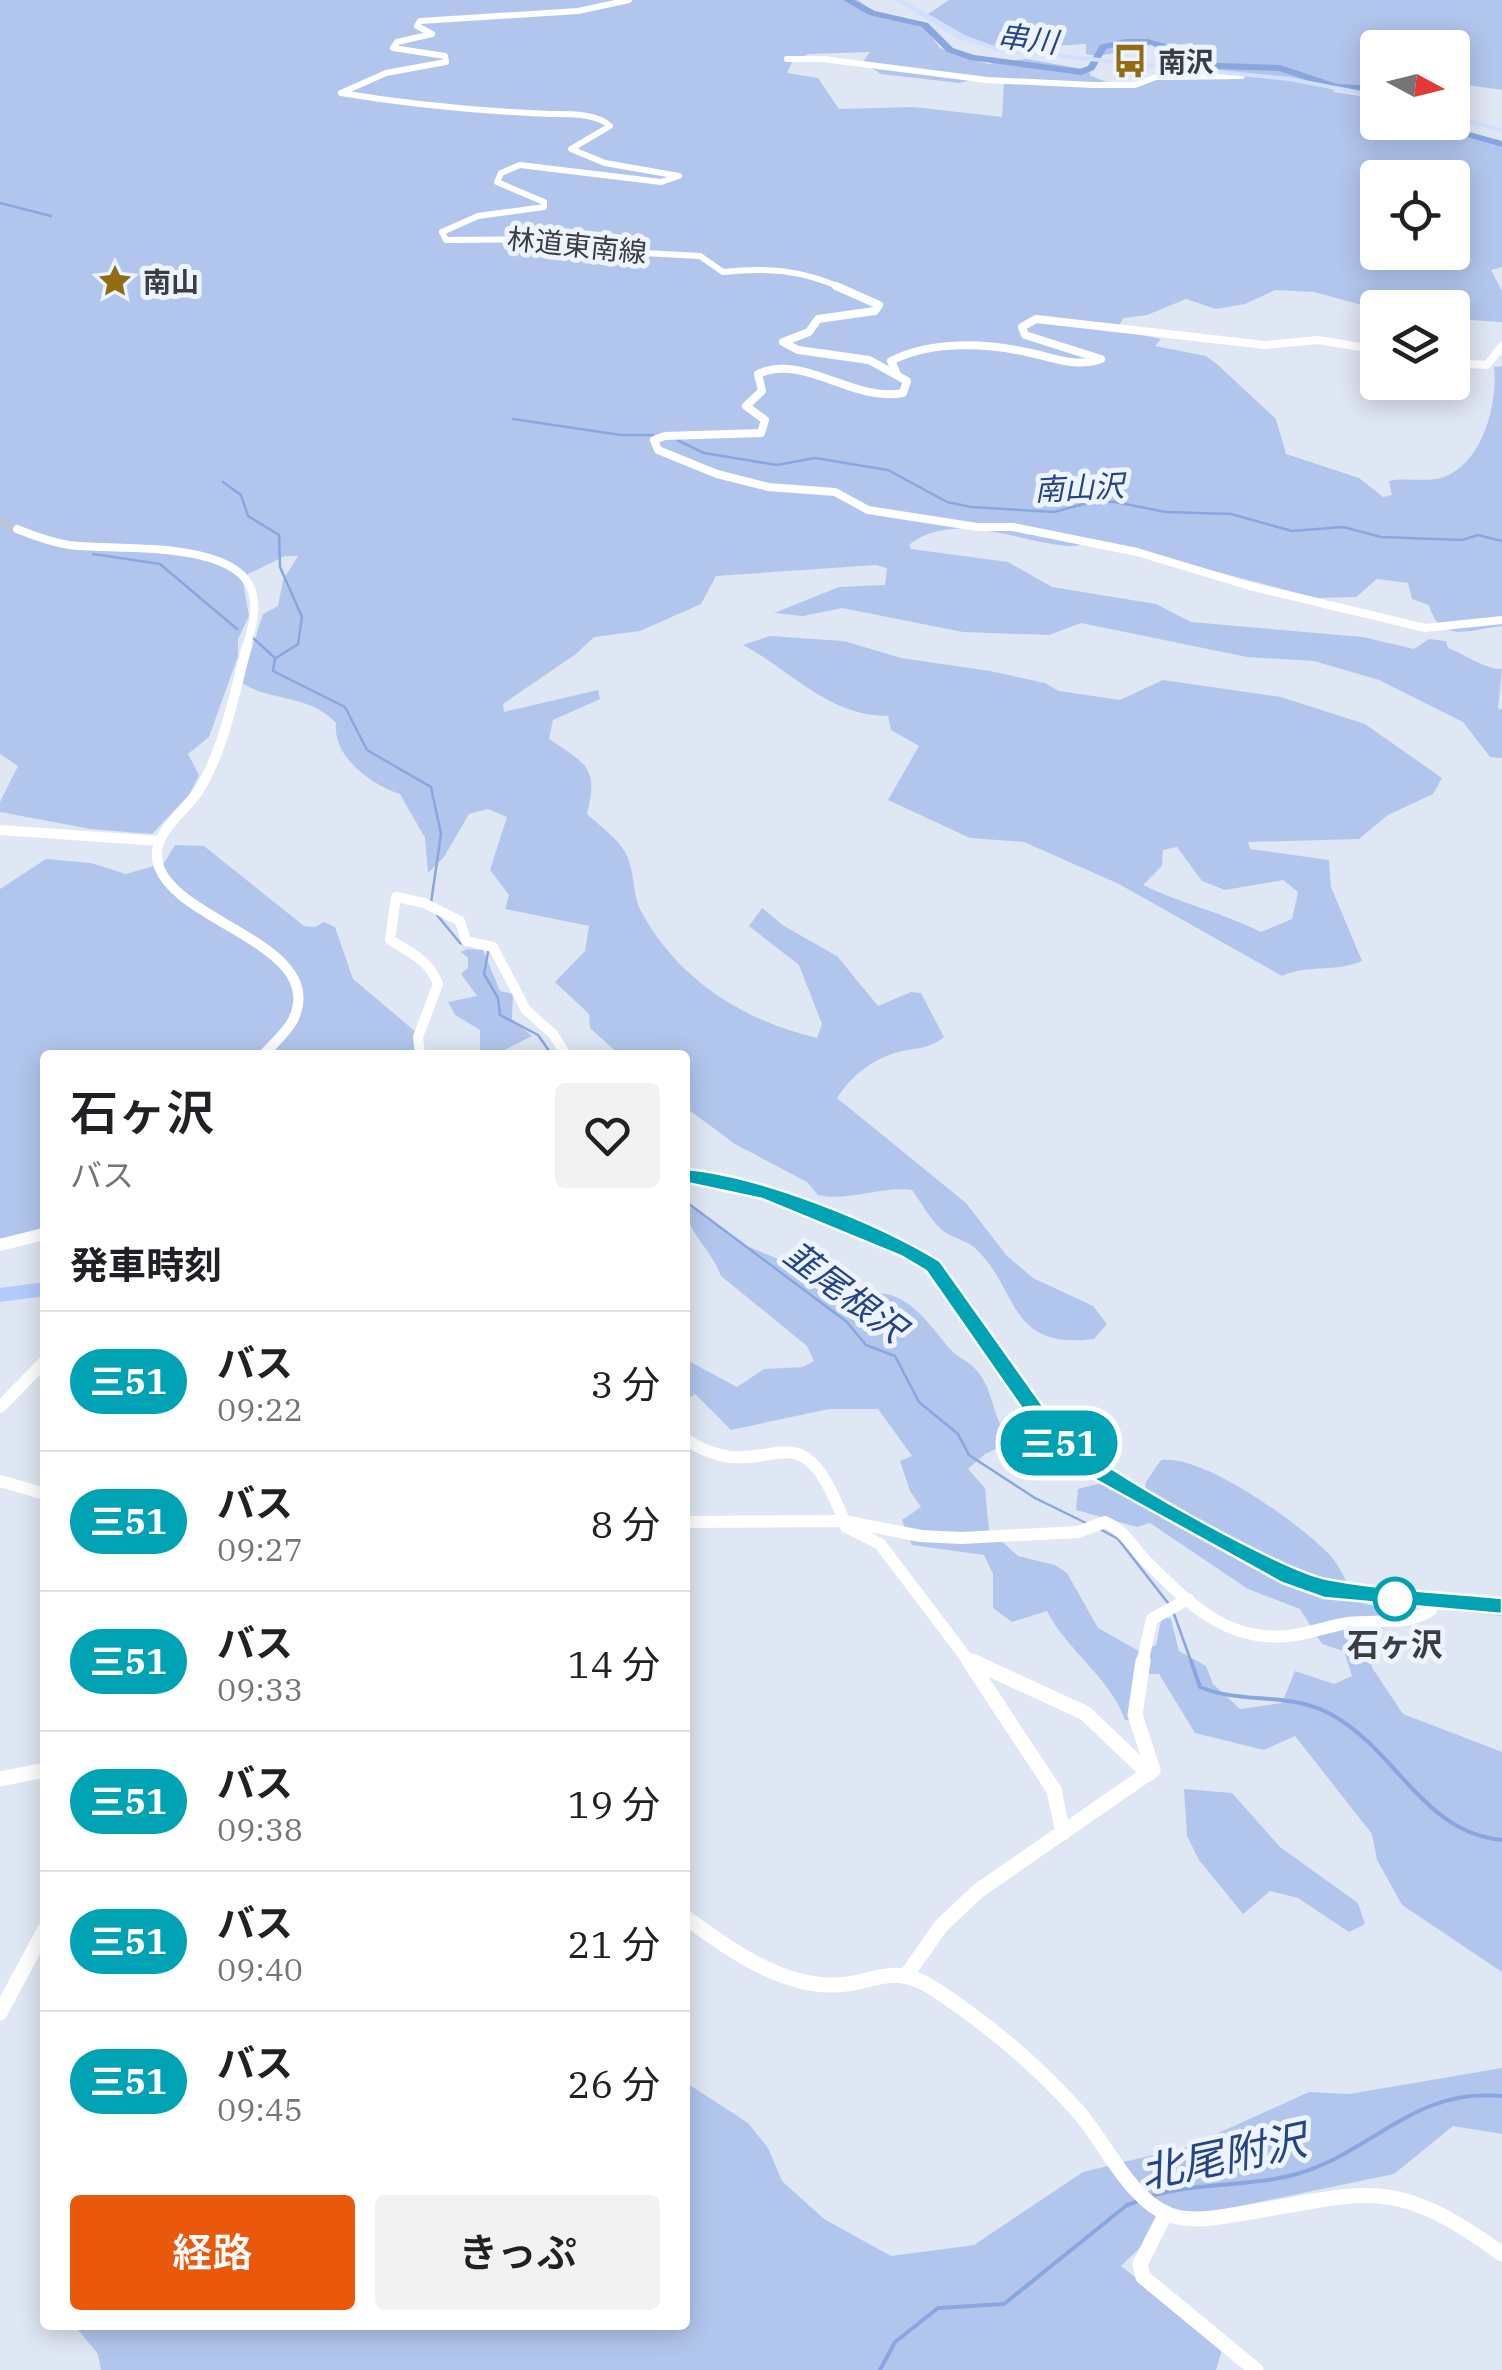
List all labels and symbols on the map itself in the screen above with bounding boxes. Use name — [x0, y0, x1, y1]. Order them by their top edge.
water label: 串川 — [996, 15, 1063, 61]
north arrow — [1360, 30, 1470, 140]
bus stop icon: 南沢 — [1111, 42, 1149, 80]
place label: 南沢 — [1158, 43, 1214, 80]
street label: 林道東南線 — [505, 219, 649, 271]
place icon: 南山 — [96, 262, 134, 300]
place label: 南山 — [143, 263, 199, 300]
water label: 南山沢 — [1033, 465, 1129, 509]
water label: 韮尾根沢 — [775, 1230, 918, 1354]
line badge: 三51 — [1002, 1410, 1116, 1476]
marker: 石ヶ沢 — [1374, 1578, 1416, 1620]
place label: 石ヶ沢 — [1347, 1623, 1443, 1665]
water label: 北尾附沢 — [1135, 2111, 1316, 2200]

